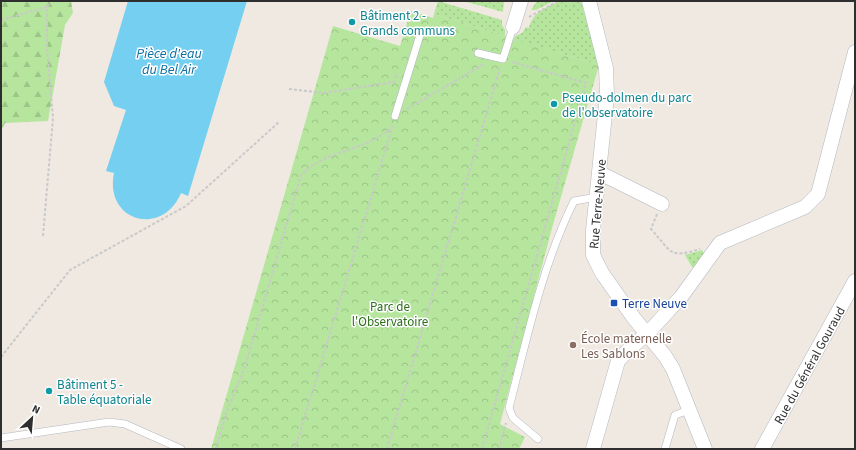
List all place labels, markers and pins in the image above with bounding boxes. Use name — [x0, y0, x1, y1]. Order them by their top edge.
place label: Bâtiment 2 - Grands communs — [360, 7, 456, 40]
marker: Bâtiment 2 - Grands communs — [347, 17, 357, 27]
place label: Pseudo-dolmen du parc de l'observatoire — [562, 89, 692, 122]
marker: Pseudo-dolmen du parc de l'observatoire — [549, 99, 559, 109]
place label: Terre Neuve — [622, 295, 687, 313]
marker: Terre Neuve — [609, 298, 619, 308]
place label: École maternelle Les Sablons — [581, 330, 672, 363]
marker: École maternelle Les Sablons — [568, 340, 578, 350]
place label: Bâtiment 5 - Table équatoriale — [57, 376, 152, 409]
marker: Bâtiment 5 - Table équatoriale — [44, 386, 54, 396]

